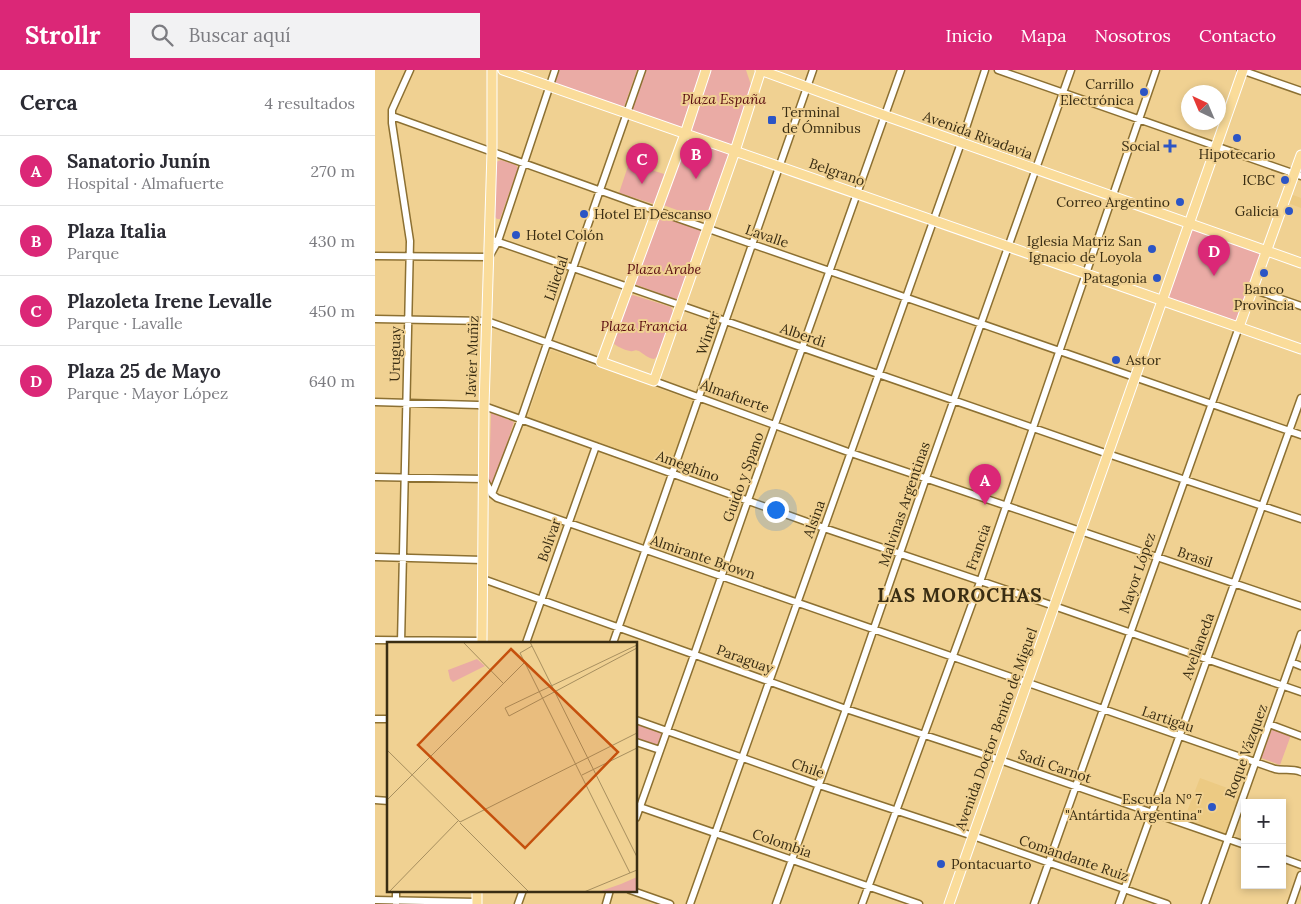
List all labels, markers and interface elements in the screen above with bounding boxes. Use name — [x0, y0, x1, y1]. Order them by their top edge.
search box — [130, 13, 480, 58]
text: Strollr — [25, 20, 100, 51]
icon: search — [148, 21, 176, 49]
text: Buscar aquí — [188, 23, 291, 47]
text: Inicio — [946, 24, 993, 47]
text: Mapa — [1021, 24, 1066, 47]
text: Nosotros — [1094, 24, 1171, 47]
text: Contacto — [1199, 24, 1276, 47]
place label: Carrillo Electrónica — [1060, 75, 1134, 109]
north arrow — [1181, 85, 1226, 130]
marker: Carrillo Electrónica — [1138, 86, 1150, 98]
text: Cerca — [20, 89, 78, 116]
park label: Plaza España — [682, 90, 767, 108]
text: 4 resultados — [265, 93, 355, 113]
place label: Terminal de Ómnibus — [782, 103, 861, 137]
street label: Avenida Rivadavia — [920, 106, 1035, 163]
marker: Terminal de Ómnibus — [766, 114, 778, 126]
marker: Hipotecario — [1231, 132, 1243, 144]
place label: Social — [1121, 137, 1160, 155]
pin: B — [680, 138, 712, 179]
marker: Social — [1164, 140, 1176, 152]
pin: C — [626, 143, 658, 184]
place label: Hipotecario — [1198, 145, 1276, 163]
text: Sanatorio Junín — [67, 149, 210, 173]
street label: Belgrano — [807, 154, 867, 190]
text: A — [31, 161, 41, 181]
text: 270 m — [311, 161, 355, 181]
place label: ICBC — [1242, 171, 1275, 189]
text: Hospital · Almafuerte — [67, 173, 224, 193]
marker: ICBC — [1279, 174, 1291, 186]
place label: Correo Argentino — [1056, 193, 1170, 211]
marker: Correo Argentino — [1174, 196, 1186, 208]
place label: Galicia — [1235, 202, 1279, 220]
place label: Hotel El Descanso — [594, 205, 712, 223]
marker: Galicia — [1283, 205, 1295, 217]
marker: Hotel El Descanso — [578, 208, 590, 220]
text: Plaza Italia — [67, 219, 166, 243]
street label: Lavalle — [743, 220, 791, 252]
place label: Hotel Colón — [526, 226, 604, 244]
marker: Hotel Colón — [510, 229, 522, 241]
text: B — [31, 231, 41, 251]
text: 430 m — [309, 231, 355, 251]
place label: Iglesia Matriz San Ignacio de Loyola — [1027, 232, 1142, 266]
pin: D — [1198, 235, 1230, 276]
text: Parque — [67, 243, 119, 263]
marker: Iglesia Matriz San Ignacio de Loyola — [1146, 243, 1158, 255]
street label: Liliedal — [540, 253, 572, 303]
park label: Plaza Arabe — [627, 260, 701, 278]
marker: Banco Provincia — [1258, 267, 1270, 279]
place label: Patagonia — [1083, 269, 1147, 287]
marker: Patagonia — [1151, 272, 1163, 284]
place label: Banco Provincia — [1234, 280, 1294, 314]
text: Plazoleta Irene Levalle — [67, 289, 272, 313]
text: C — [30, 301, 42, 321]
text: 450 m — [309, 301, 355, 321]
street label: Winter — [692, 309, 724, 357]
text: Parque · Lavalle — [67, 313, 183, 333]
street label: Javier Muñiz — [462, 315, 482, 398]
park label: Plaza Francia — [601, 317, 688, 335]
street label: Alberdi — [777, 319, 828, 351]
street label: Uruguay — [386, 325, 404, 382]
place label: Astor — [1125, 351, 1161, 369]
marker: Astor — [1110, 354, 1122, 366]
text: Plaza 25 de Mayo — [67, 359, 221, 383]
text: D — [30, 371, 42, 391]
text: 640 m — [309, 371, 355, 391]
street label: Almafuerte — [697, 375, 772, 417]
text: Parque · Mayor López — [67, 383, 228, 403]
street label: Guido y Spano — [718, 430, 768, 524]
street label: Malvinas Argentinas — [874, 439, 934, 569]
street label: Ameghino — [653, 446, 722, 486]
pin: A — [969, 464, 1001, 505]
your location — [763, 497, 789, 523]
street label: Alsina — [799, 498, 829, 541]
street label: Bolívar — [533, 516, 565, 564]
street label: Francia — [962, 521, 994, 573]
street label: Almirante Brown — [647, 530, 758, 584]
street label: Mayor López — [1115, 530, 1159, 616]
street label: Brasil — [1175, 543, 1215, 571]
district label: LAS MOROCHAS — [877, 583, 1043, 607]
street label: Avellaneda — [1177, 610, 1218, 683]
street label: Avenida Doctor Benito de Miguel — [951, 625, 1041, 834]
street label: Paraguay — [714, 640, 777, 678]
inset map — [387, 642, 637, 892]
street label: Roque Vázquez — [1221, 701, 1271, 801]
street label: Lartigau — [1139, 702, 1197, 736]
street label: Sadi Carnot — [1016, 745, 1095, 787]
street label: Chile — [789, 754, 827, 782]
place label: Escuela Nº 7 "Antártida Argentina" — [1065, 790, 1203, 824]
map controls — [1241, 799, 1286, 889]
button: + — [1241, 799, 1286, 844]
marker: Escuela Nº 7 "Antártida Argentina" — [1206, 801, 1218, 813]
street label: Colombia — [750, 824, 814, 862]
street label: Comandante Ruiz — [1017, 831, 1131, 885]
button: − — [1241, 844, 1286, 889]
place label: Pontacuarto — [951, 855, 1031, 873]
marker: Pontacuarto — [935, 858, 947, 870]

